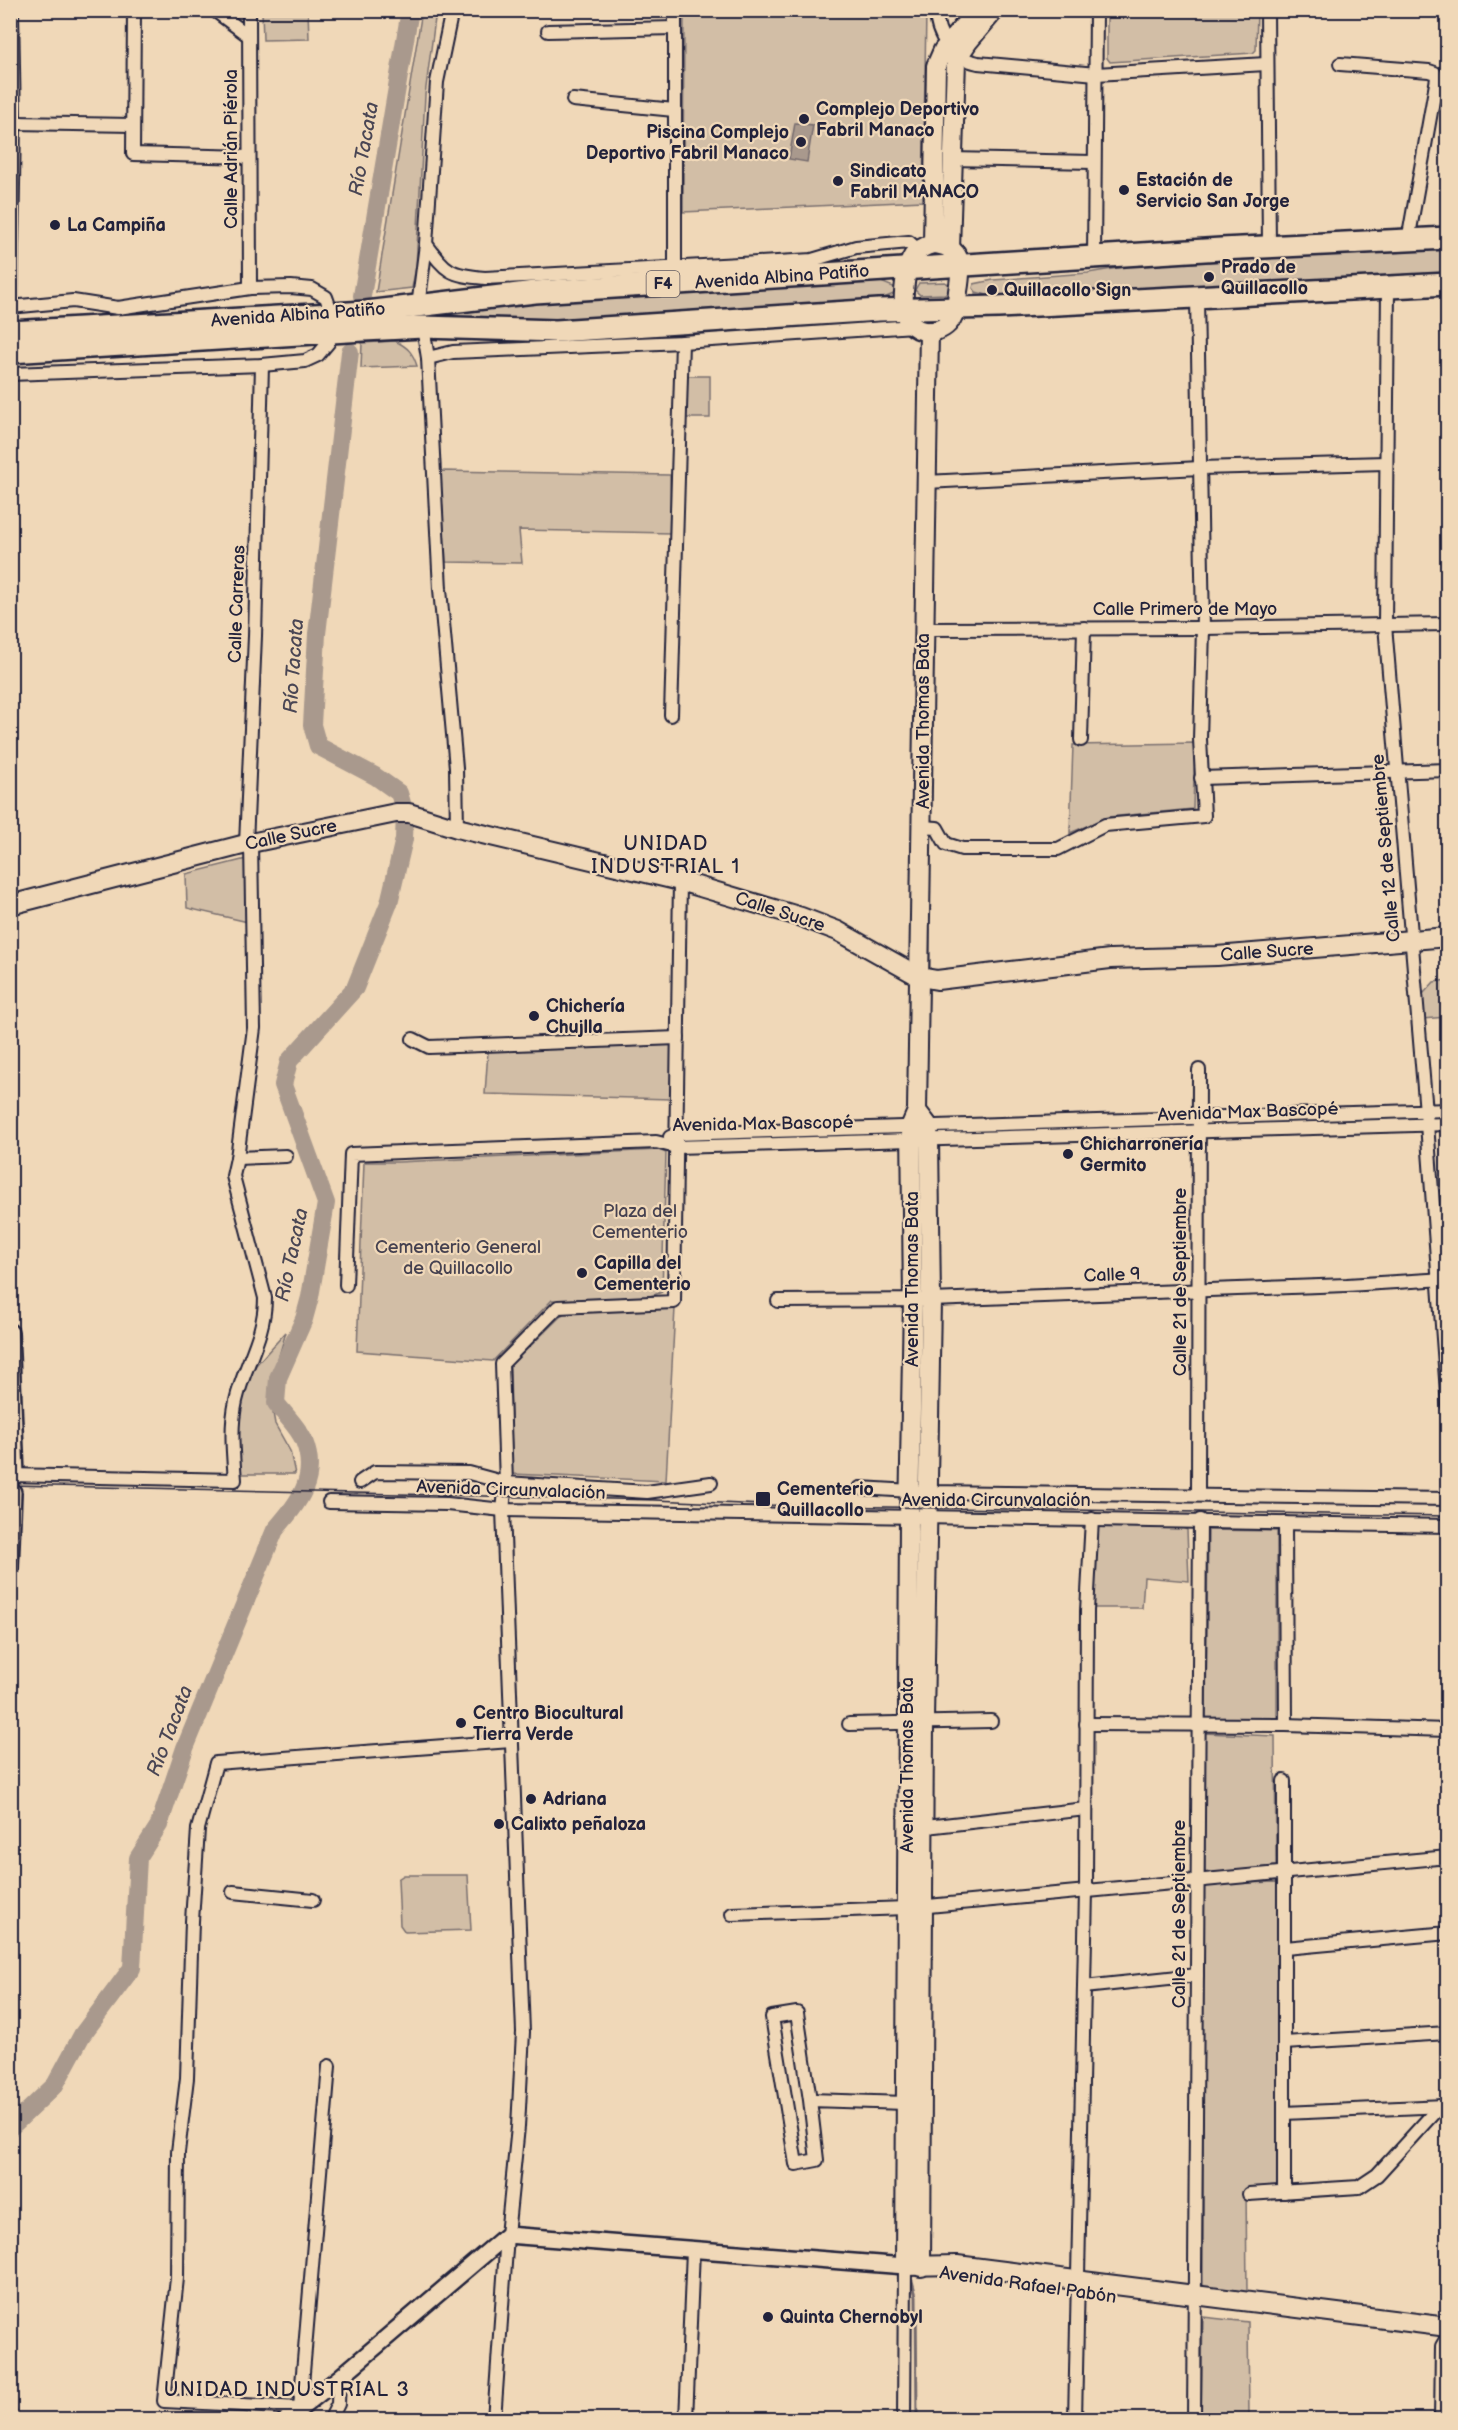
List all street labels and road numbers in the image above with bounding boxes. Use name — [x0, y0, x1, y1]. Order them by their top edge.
street label: Calle Adrián Piérola — [221, 69, 242, 229]
street label: Avenida Albina Patiño — [694, 260, 870, 294]
road number: F4 — [646, 271, 680, 297]
street label: Avenida Albina Patiño — [210, 298, 386, 332]
street label: Calle Carreras — [224, 545, 250, 663]
street label: Calle Primero de Mayo — [1093, 599, 1277, 620]
street label: Avenida Thomas Bata — [913, 633, 934, 809]
street label: Calle 12 de Septiembre — [1367, 753, 1405, 943]
street label: Calle Sucre — [243, 815, 339, 855]
street label: Calle Sucre — [732, 888, 828, 937]
street label: Calle Sucre — [1220, 938, 1315, 966]
street label: Avenida Max Bascopé — [1157, 1098, 1339, 1126]
street label: Avenida Max Bascopé — [672, 1112, 854, 1136]
street label: Calle 21 de Septiembre — [1170, 1188, 1191, 1376]
street label: Avenida Thomas Bata — [902, 1191, 923, 1367]
street label: Calle 9 — [1083, 1264, 1141, 1286]
street label: Avenida Circunvalación — [416, 1476, 606, 1504]
street label: Avenida Circunvalación — [901, 1490, 1091, 1511]
street label: Avenida Thomas Bata — [897, 1677, 918, 1853]
street label: Calle 21 de Septiembre — [1169, 1820, 1190, 2008]
street label: Avenida Rafael Pabón — [938, 2262, 1118, 2308]

